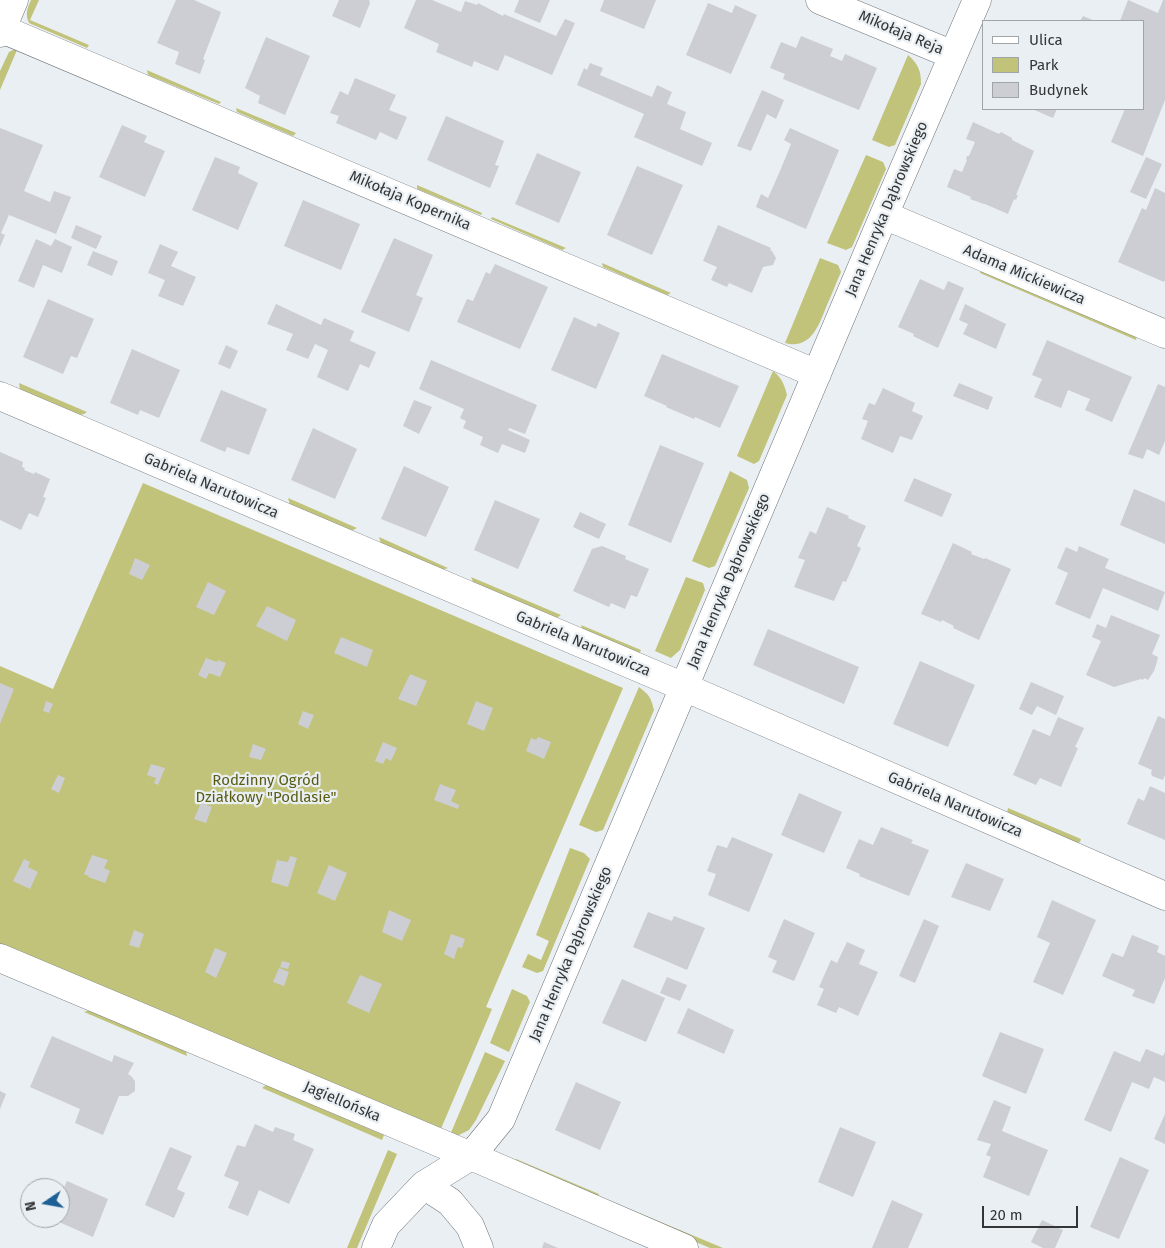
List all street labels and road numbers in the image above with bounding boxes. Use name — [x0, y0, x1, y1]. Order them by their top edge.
street label: Mikołaja Reja — [856, 7, 946, 59]
street label: Jana Henryka Dąbrowskiego — [842, 119, 932, 299]
street label: Mikołaja Kopernika — [347, 167, 473, 235]
street label: Adama Mickiewicza — [960, 241, 1088, 309]
street label: Gabriela Narutowicza — [141, 449, 281, 523]
street label: Jana Henryka Dąbrowskiego — [684, 491, 774, 671]
street label: Gabriela Narutowicza — [513, 607, 653, 681]
street label: Gabriela Narutowicza — [885, 768, 1025, 842]
street label: Jana Henryka Dąbrowskiego — [526, 864, 616, 1044]
street label: Jagiellońska — [301, 1078, 383, 1126]

